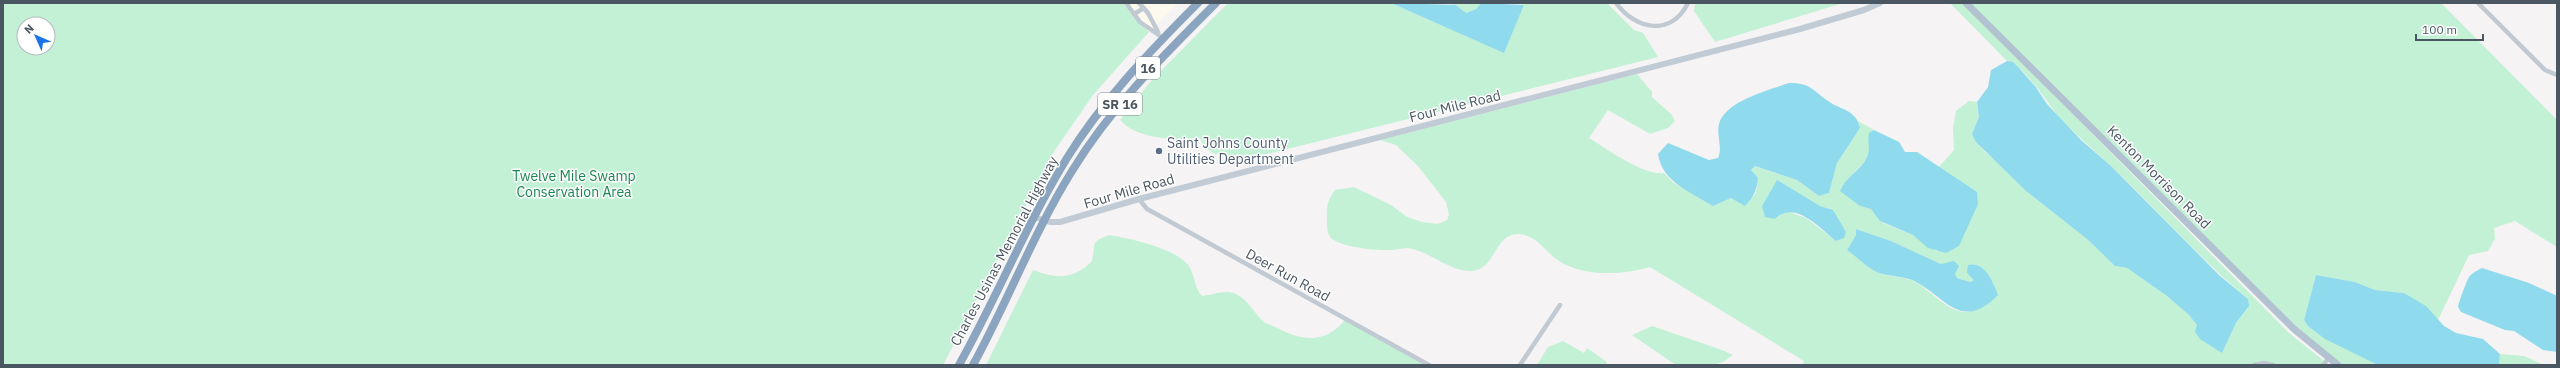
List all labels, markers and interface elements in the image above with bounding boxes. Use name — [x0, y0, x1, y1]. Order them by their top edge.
north arrow — [16, 16, 56, 56]
scale bar — [2416, 16, 2483, 42]
text: N — [21, 21, 37, 37]
text: 100 m — [2422, 22, 2457, 37]
road number: 16 — [1136, 57, 1160, 79]
street label: Four Mile Road — [1407, 86, 1503, 126]
road number: SR 16 — [1098, 93, 1142, 115]
street label: Kenton Morrison Road — [2103, 121, 2215, 233]
place label: Saint Johns County Utilities Department — [1167, 134, 1294, 168]
marker: Saint Johns County Utilities Department — [1154, 146, 1164, 156]
street label: Charles Usinas Memorial Highway — [946, 153, 1062, 349]
park label: Twelve Mile Swamp Conservation Area — [512, 167, 636, 201]
street label: Four Mile Road — [1082, 169, 1176, 213]
street label: Deer Run Road — [1243, 244, 1333, 306]

